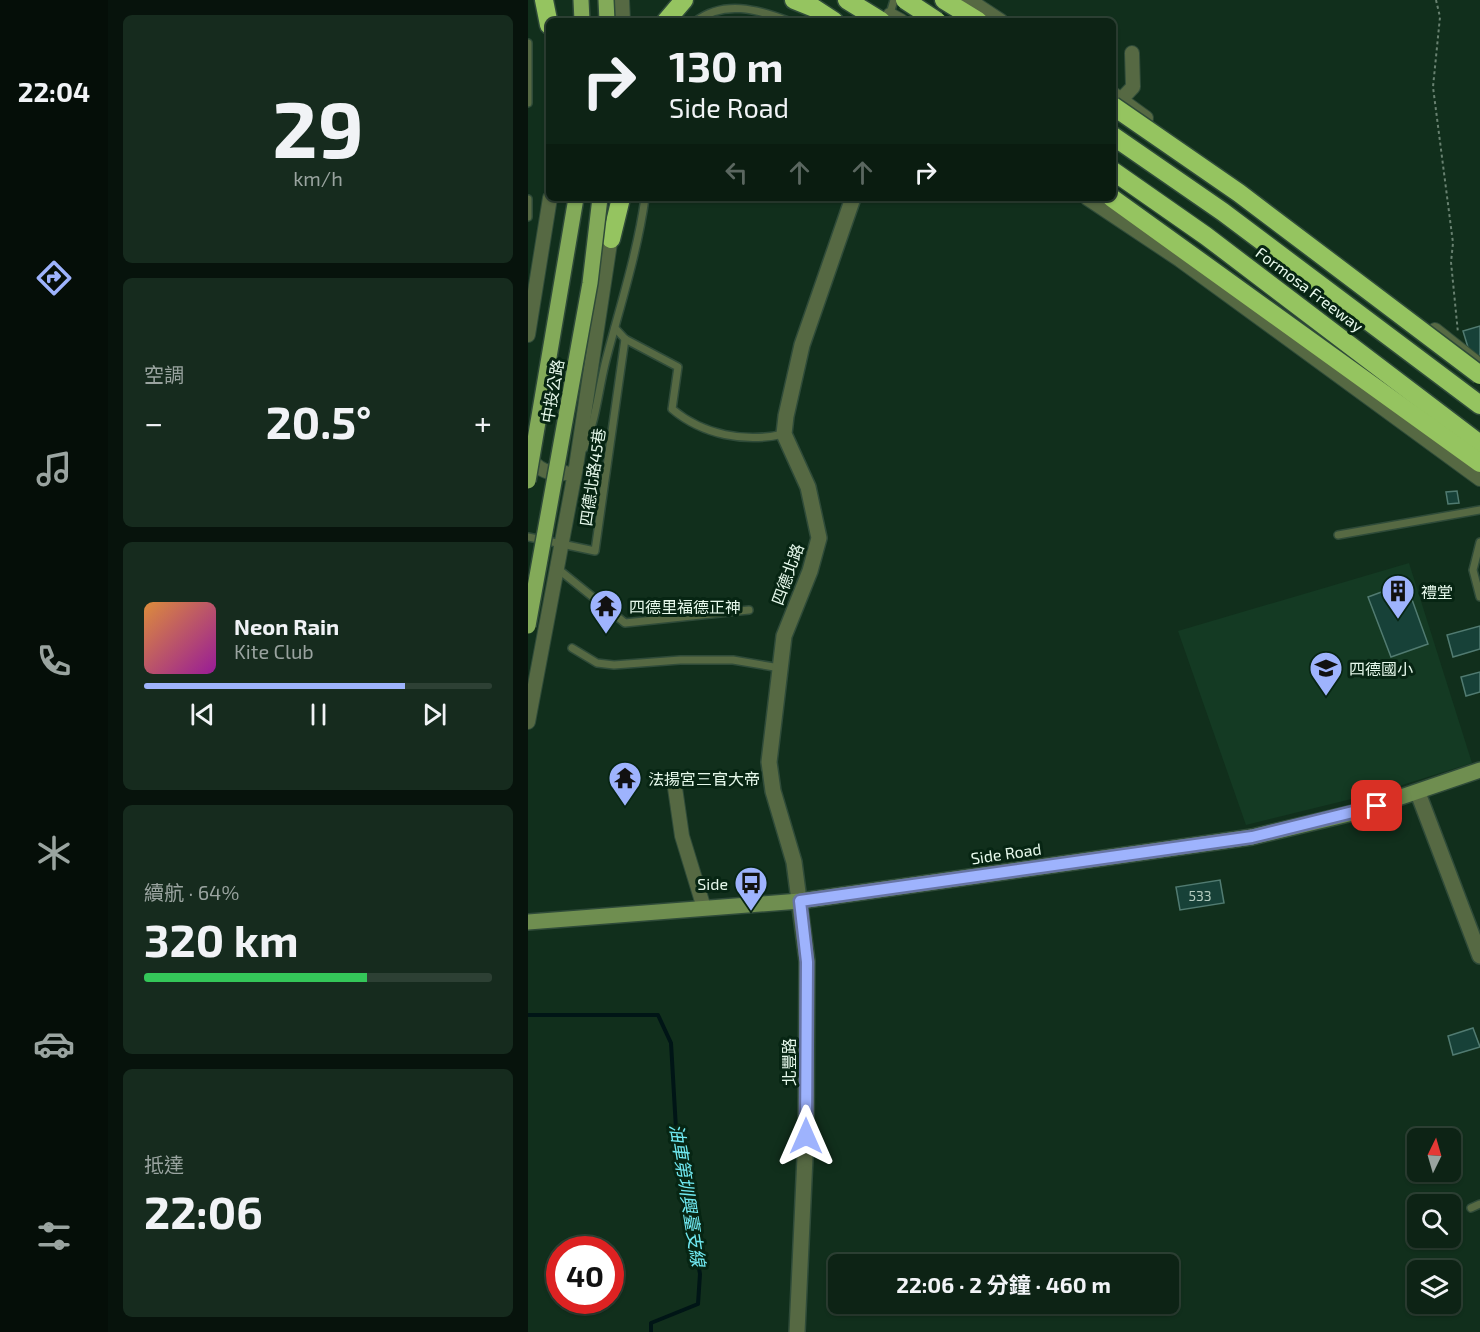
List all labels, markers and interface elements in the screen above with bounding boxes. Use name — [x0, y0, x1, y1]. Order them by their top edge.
text: 130 m — [669, 40, 784, 90]
icon: right — [570, 42, 648, 120]
text: 22:04 — [18, 75, 90, 107]
text: 29 — [272, 80, 364, 174]
text: Side Road — [669, 91, 789, 123]
icon: left — [720, 156, 753, 189]
icon: ahead — [783, 156, 816, 189]
icon: ahead — [846, 156, 879, 189]
icon: right — [909, 156, 942, 189]
text: km/h — [293, 166, 343, 190]
street label: Formosa Freeway — [1253, 242, 1368, 336]
icon: directions — [33, 257, 75, 299]
street label: 中投公路 — [537, 358, 567, 424]
text: 空調 — [144, 362, 184, 386]
text: 20.5° — [266, 394, 371, 448]
text: − — [144, 402, 163, 442]
text: + — [474, 402, 492, 442]
street label: 四德北路45巷 — [576, 427, 608, 527]
icon: music — [33, 448, 75, 490]
street label: 四德北路 — [767, 541, 807, 607]
building icon: 禮堂 — [1380, 573, 1416, 620]
place label: 禮堂 — [1421, 582, 1453, 601]
temple icon: 四德里福德正神 — [588, 588, 624, 635]
place label: 四德里福德正神 — [629, 597, 741, 616]
text: Neon Rain — [234, 613, 339, 639]
text: Kite Club — [234, 639, 314, 663]
icon: phone — [33, 640, 75, 682]
school or university icon: 四德國小 — [1308, 650, 1344, 697]
place label: 四德國小 — [1349, 659, 1413, 678]
icon: previous — [186, 698, 219, 731]
icon: pause — [302, 698, 335, 731]
icon: next — [418, 698, 451, 731]
temple icon: 法揚宮三官大帝 — [607, 760, 643, 807]
place label: 法揚宮三官大帝 — [648, 769, 760, 788]
pin — [1351, 780, 1402, 831]
icon: arrive — [1360, 789, 1393, 822]
icon: climate — [33, 832, 75, 874]
street label: Side Road — [969, 839, 1043, 867]
bus stop icon: Side — [733, 865, 769, 912]
place label: Side — [697, 874, 728, 893]
text: 續航 · 64% — [144, 880, 239, 904]
house number: 533 — [1188, 887, 1212, 904]
text: 320 km — [144, 912, 299, 966]
icon: car — [33, 1023, 75, 1065]
street label: 北豐路 — [779, 1038, 798, 1086]
position arrow — [774, 1104, 838, 1168]
water label: 油車第圳興臺支線 — [666, 1122, 710, 1270]
north arrow — [1407, 1128, 1461, 1182]
map controls — [1407, 1128, 1461, 1314]
text: 抵達 — [144, 1152, 184, 1176]
text: 22:06 — [144, 1184, 263, 1238]
button: search — [1407, 1194, 1461, 1248]
icon: filters — [33, 1215, 75, 1257]
speed limit sign: 40 — [546, 1236, 624, 1314]
button: layers — [1407, 1260, 1461, 1314]
text: 22:06 · 2 分鐘 · 460 m — [896, 1271, 1111, 1297]

